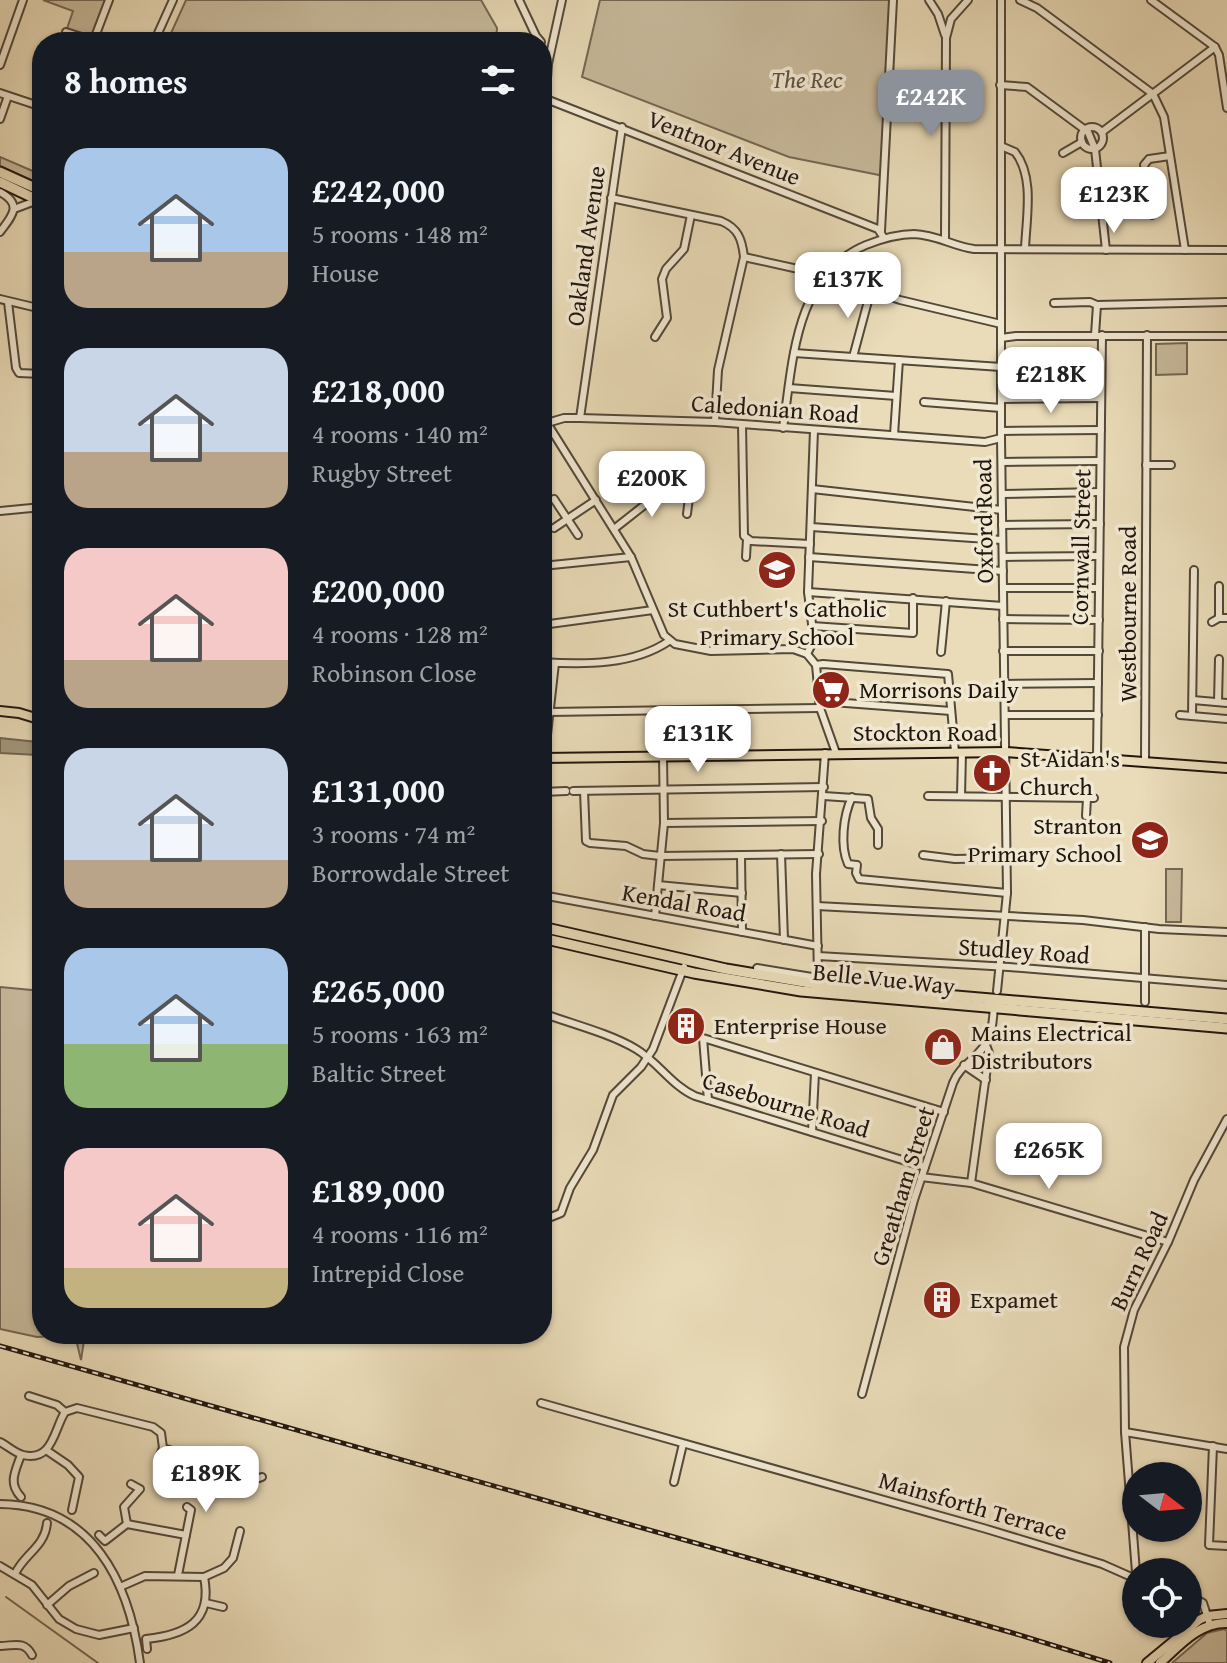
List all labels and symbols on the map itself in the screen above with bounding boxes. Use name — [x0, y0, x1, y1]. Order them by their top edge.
park label: The Rec — [771, 62, 843, 97]
pin: £242K — [875, 70, 987, 138]
street label: Ventnor Avenue — [642, 101, 806, 194]
street label: Oakland Avenue — [557, 164, 614, 328]
pin: £123K — [1058, 167, 1170, 235]
pin: £137K — [792, 252, 904, 320]
pin: £218K — [995, 347, 1107, 415]
street label: Caledonian Road — [690, 385, 860, 432]
pin: £200K — [596, 451, 708, 519]
street label: Oxford Road — [965, 458, 1002, 584]
street label: Cornwall Street — [1062, 468, 1099, 625]
street label: Westbourne Road — [1110, 526, 1145, 702]
school or university icon: St Cuthbert's Catholic Primary School — [756, 549, 798, 591]
place label: St Cuthbert's Catholic Primary School — [667, 591, 887, 654]
supermarket icon: Morrisons Daily — [810, 669, 852, 711]
place label: Morrisons Daily — [859, 672, 1019, 707]
pin: £131K — [642, 706, 754, 774]
street label: Stockton Road — [853, 715, 997, 750]
place label: St Aidan's Church — [1020, 741, 1120, 804]
church icon: St Aidan's Church — [971, 752, 1013, 794]
place label: Stranton Primary School — [968, 808, 1123, 871]
school or university icon: Stranton Primary School — [1129, 819, 1171, 861]
street label: Kendal Road — [619, 874, 749, 931]
street label: Studley Road — [957, 928, 1091, 973]
street label: Belle Vue Way — [811, 954, 957, 1003]
building icon: Enterprise House — [665, 1005, 707, 1047]
place label: Enterprise House — [714, 1008, 887, 1043]
place label: Mains Electrical Distributors — [971, 1015, 1132, 1078]
shop icon: Mains Electrical Distributors — [922, 1026, 964, 1068]
street label: Casebourne Road — [698, 1063, 874, 1147]
street label: Greatham Street — [862, 1101, 944, 1270]
pin: £265K — [993, 1123, 1105, 1191]
street label: Burn Road — [1100, 1205, 1177, 1316]
building icon: Expamet — [921, 1279, 963, 1321]
place label: Expamet — [970, 1282, 1059, 1317]
pin: £189K — [150, 1446, 262, 1514]
street label: Mainsforth Terrace — [875, 1462, 1071, 1549]
north arrow — [1122, 1462, 1202, 1542]

